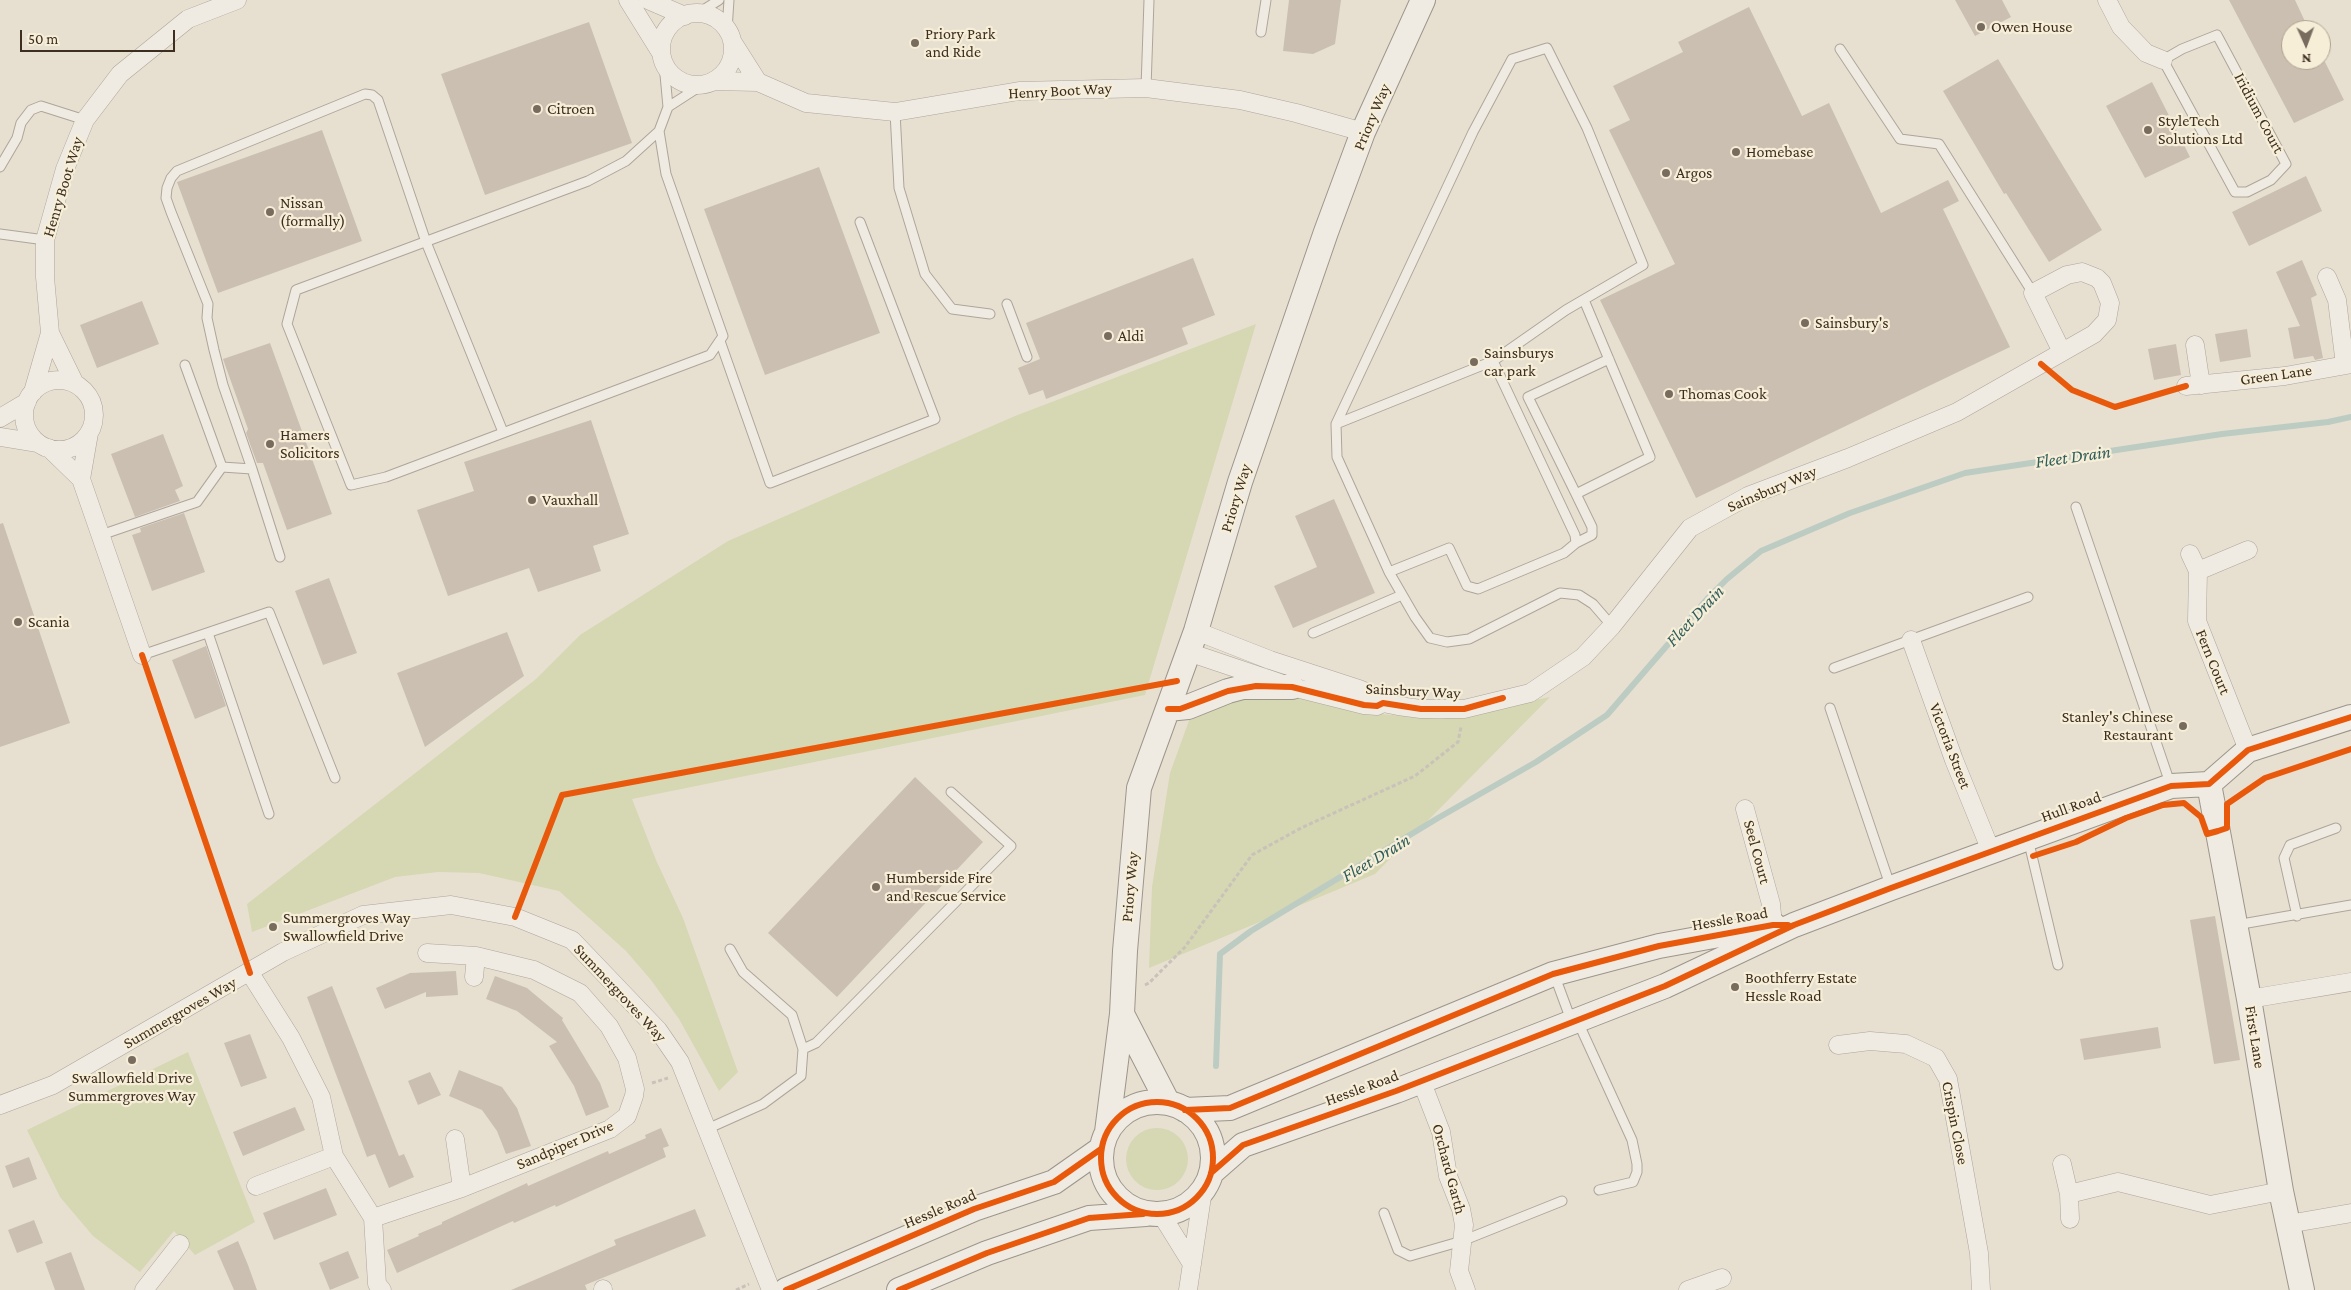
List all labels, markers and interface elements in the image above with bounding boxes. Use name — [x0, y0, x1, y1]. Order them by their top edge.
place label: Owen House — [1991, 17, 2072, 37]
scale bar — [22, 20, 178, 52]
north arrow — [2281, 20, 2331, 70]
marker: Owen House — [1975, 21, 1987, 33]
place label: Priory Park and Ride — [925, 24, 995, 62]
text: 50 m — [28, 31, 58, 47]
marker: Priory Park and Ride — [909, 37, 921, 49]
text: N — [2301, 51, 2312, 67]
street label: Iridium Court — [2230, 69, 2288, 157]
street label: Henry Boot Way — [1008, 79, 1112, 103]
street label: Priory Way — [1349, 81, 1395, 153]
place label: Citroen — [547, 99, 595, 119]
marker: Citroen — [531, 103, 543, 115]
place label: StyleTech Solutions Ltd — [2158, 111, 2243, 149]
marker: StyleTech Solutions Ltd — [2142, 124, 2154, 136]
street label: Henry Boot Way — [39, 135, 87, 239]
place label: Homebase — [1746, 142, 1813, 162]
marker: Homebase — [1730, 146, 1742, 158]
place label: Argos — [1676, 163, 1712, 183]
marker: Argos — [1660, 167, 1672, 179]
place label: Nissan (formally) — [280, 193, 345, 231]
marker: Nissan (formally) — [264, 206, 276, 218]
place label: Sainsbury's — [1815, 313, 1889, 333]
marker: Sainsbury's — [1799, 317, 1811, 329]
place label: Aldi — [1118, 326, 1144, 346]
marker: Aldi — [1102, 330, 1114, 342]
place label: Sainsburys car park — [1484, 343, 1554, 381]
marker: Sainsburys car park — [1468, 356, 1480, 368]
street label: Green Lane — [2239, 360, 2313, 390]
place label: Thomas Cook — [1679, 384, 1767, 404]
marker: Thomas Cook — [1663, 388, 1675, 400]
place label: Hamers Solicitors — [280, 425, 340, 463]
marker: Hamers Solicitors — [264, 438, 276, 450]
water label: Fleet Drain — [2034, 441, 2112, 473]
street label: Priory Way — [1216, 461, 1256, 535]
street label: Sainsbury Way — [1724, 462, 1820, 516]
place label: Vauxhall — [542, 490, 598, 510]
marker: Vauxhall — [526, 494, 538, 506]
water label: Fleet Drain — [1661, 581, 1729, 651]
place label: Scania — [28, 612, 70, 632]
marker: Scania — [12, 616, 24, 628]
street label: Fern Court — [2191, 627, 2235, 697]
street label: Sainsbury Way — [1365, 679, 1461, 703]
street label: Victoria Street — [1925, 700, 1975, 792]
place label: Stanley's Chinese Restaurant — [2062, 707, 2173, 745]
marker: Stanley's Chinese Restaurant — [2177, 720, 2189, 732]
street label: Hull Road — [2038, 787, 2104, 827]
street label: Seel Court — [1739, 818, 1775, 886]
water label: Fleet Drain — [1338, 829, 1414, 887]
street label: Priory Way — [1117, 851, 1143, 923]
place label: Humberside Fire and Rescue Service — [886, 868, 1006, 906]
marker: Humberside Fire and Rescue Service — [870, 881, 882, 893]
street label: Hessle Road — [1691, 903, 1769, 935]
place label: Summergroves Way Swallowfield Drive — [283, 908, 410, 946]
marker: Summergroves Way Swallowfield Drive — [267, 921, 279, 933]
street label: Summergroves Way — [570, 940, 670, 1046]
place label: Boothferry Estate Hessle Road — [1745, 968, 1857, 1006]
street label: Summergroves Way — [120, 973, 240, 1053]
marker: Boothferry Estate Hessle Road — [1729, 981, 1741, 993]
street label: First Lane — [2241, 1004, 2269, 1070]
marker: Swallowfield Drive Summergroves Way — [126, 1054, 138, 1066]
street label: Hessle Road — [1323, 1066, 1401, 1110]
place label: Swallowfield Drive Summergroves Way — [68, 1068, 196, 1106]
street label: Crispin Close — [1937, 1080, 1973, 1166]
street label: Sandpiper Drive — [514, 1116, 616, 1174]
street label: Orchard Garth — [1428, 1122, 1470, 1216]
street label: Hessle Road — [901, 1185, 979, 1233]

